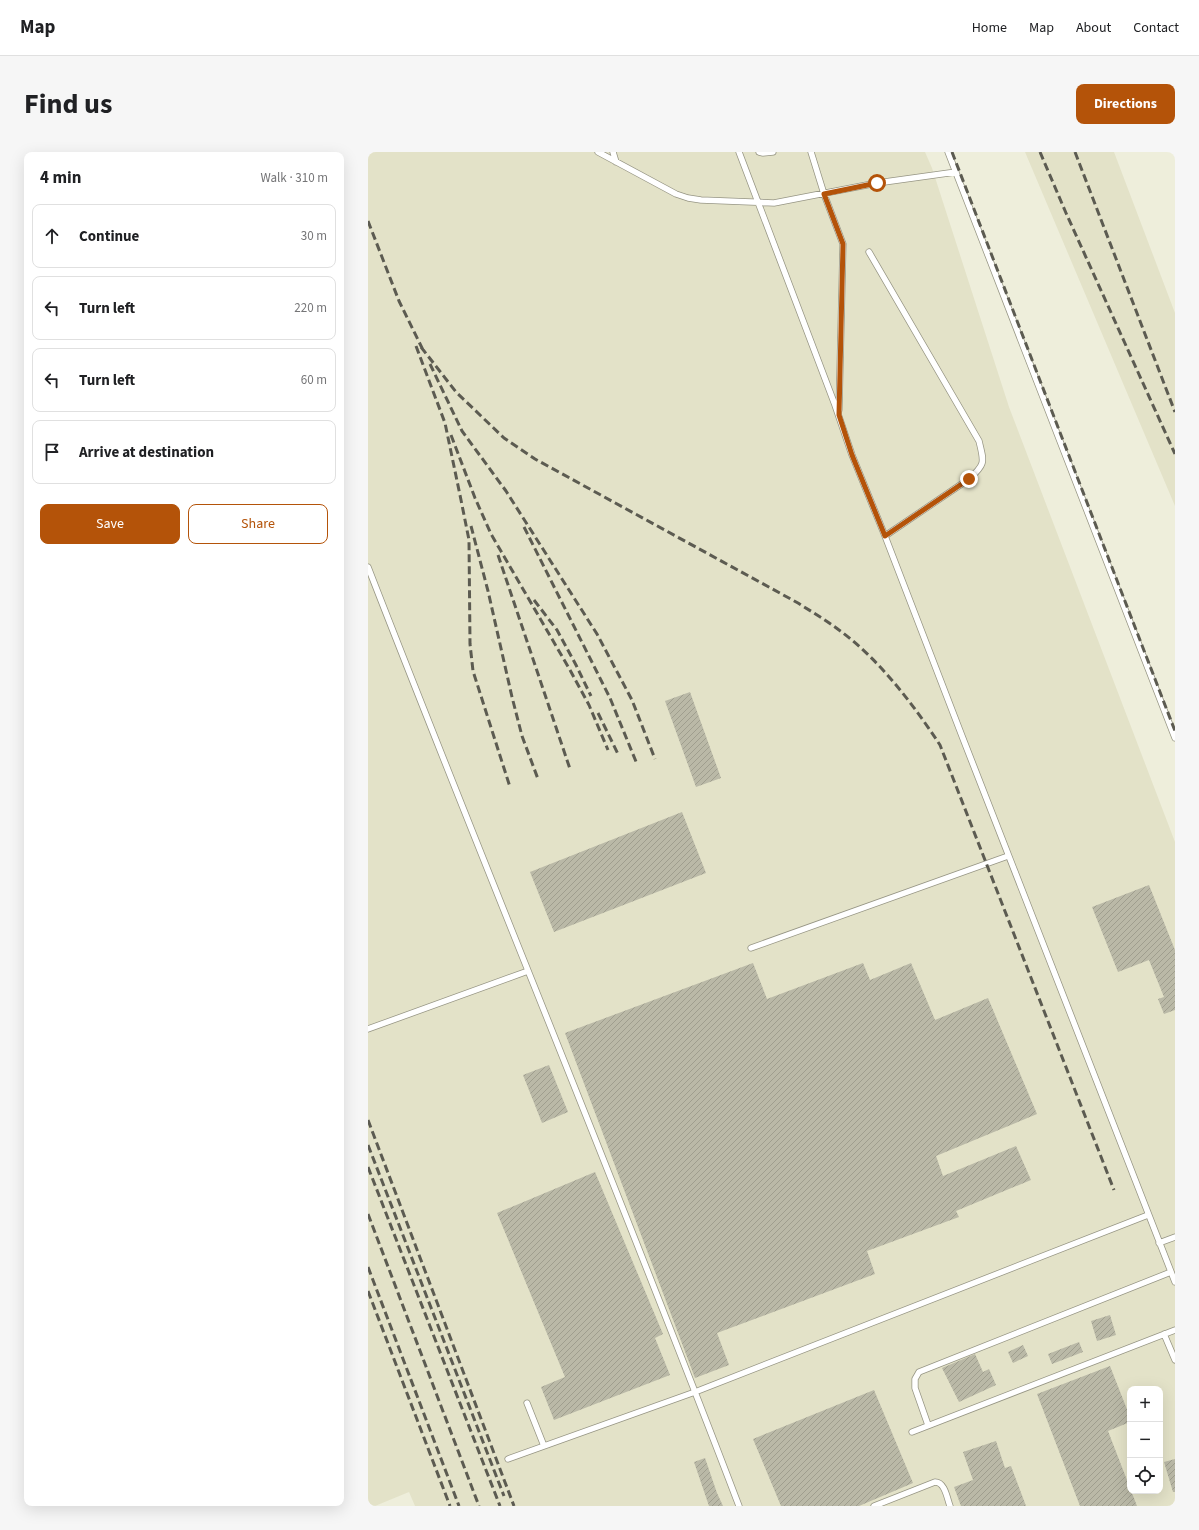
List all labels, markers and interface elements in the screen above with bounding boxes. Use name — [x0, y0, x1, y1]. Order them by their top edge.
text: Map — [20, 14, 55, 41]
text: Home — [972, 18, 1007, 38]
text: Map — [1029, 18, 1054, 38]
text: About — [1076, 18, 1111, 38]
text: Contact — [1133, 18, 1179, 38]
text: Find us — [24, 84, 112, 124]
button: Directions — [1076, 84, 1175, 124]
text: 4 min — [40, 166, 81, 190]
text: Walk · 310 m — [260, 169, 328, 187]
route start — [868, 174, 886, 192]
icon: ahead — [41, 225, 63, 247]
text: Continue — [79, 226, 139, 247]
text: 30 m — [301, 227, 327, 245]
icon: left — [41, 297, 63, 319]
text: Turn left — [79, 298, 135, 319]
text: 220 m — [294, 299, 327, 317]
icon: left — [41, 369, 63, 391]
text: Turn left — [79, 370, 135, 391]
text: 60 m — [301, 371, 327, 389]
icon: arrive — [41, 441, 63, 463]
text: Arrive at destination — [79, 442, 214, 463]
route end — [960, 470, 978, 488]
button: Save — [40, 504, 180, 544]
button: Share — [188, 504, 328, 544]
map controls — [1127, 1386, 1163, 1494]
button: + — [1127, 1386, 1163, 1422]
button: − — [1127, 1422, 1163, 1458]
button: locate — [1127, 1458, 1163, 1494]

